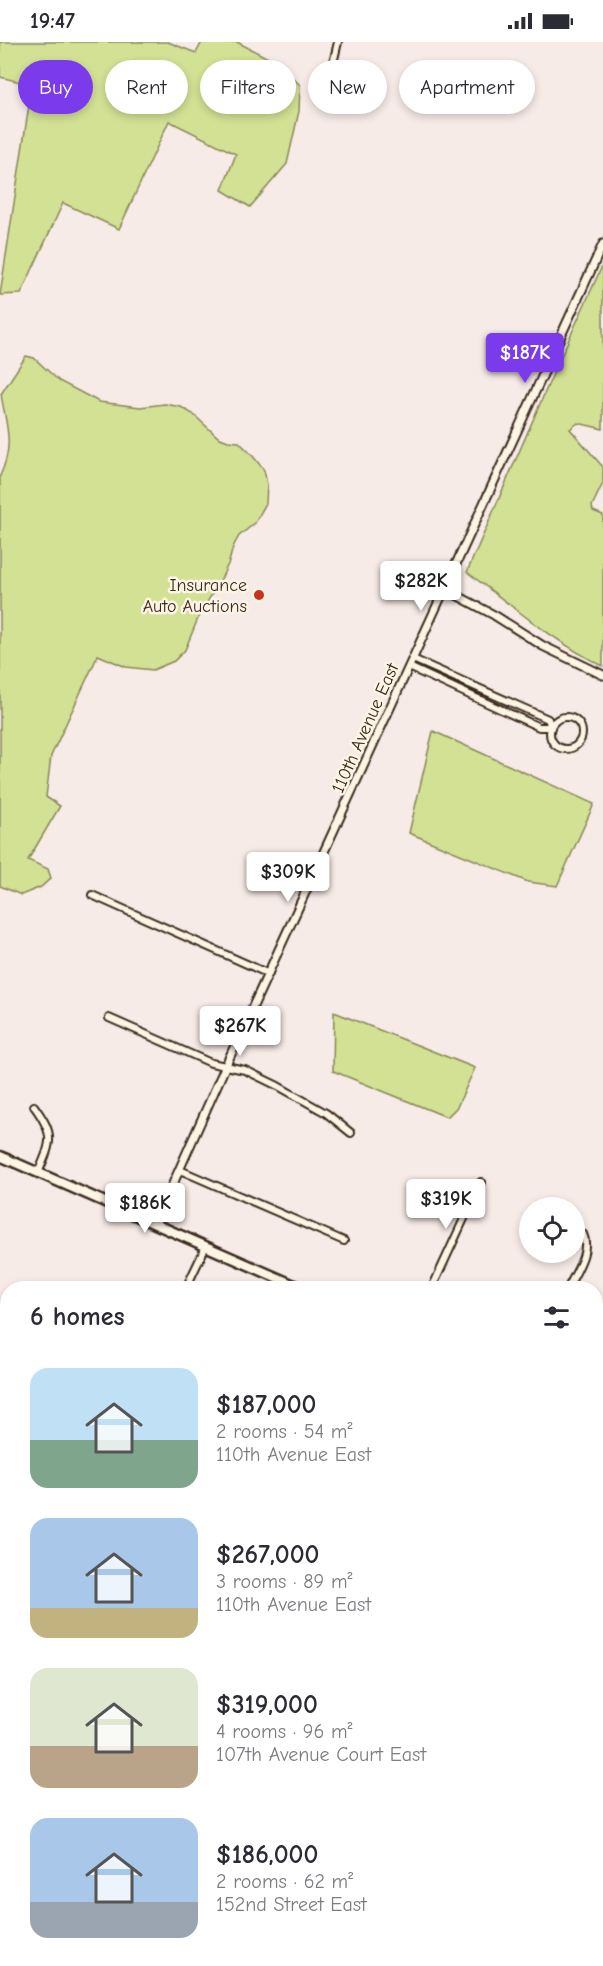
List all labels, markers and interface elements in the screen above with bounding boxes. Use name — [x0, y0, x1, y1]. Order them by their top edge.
text: 19:47 — [30, 8, 75, 34]
chip: Buy — [18, 60, 93, 114]
chip: Rent — [105, 60, 188, 114]
chip: Filters — [200, 60, 296, 114]
chip: New — [308, 60, 387, 114]
chip: Apartment — [399, 60, 535, 114]
pin: $187K — [483, 333, 567, 384]
text: $187K — [500, 341, 550, 364]
pin: $282K — [379, 561, 463, 612]
text: $282K — [394, 569, 448, 592]
place label: Insurance Auto Auctions — [143, 575, 247, 617]
marker: Insurance Auto Auctions — [252, 588, 266, 602]
street label: 110th Avenue East — [327, 659, 404, 796]
pin: $309K — [246, 852, 330, 903]
text: $309K — [260, 860, 316, 883]
pin: $267K — [198, 1006, 282, 1057]
text: $267K — [214, 1014, 266, 1037]
pin: $319K — [404, 1179, 488, 1230]
pin: $186K — [103, 1183, 187, 1234]
text: $319K — [420, 1187, 472, 1210]
text: $186K — [119, 1191, 171, 1214]
map controls — [519, 1197, 585, 1263]
button: locate — [519, 1197, 585, 1263]
icon: filters — [540, 1301, 573, 1334]
text: 6 homes — [30, 1302, 125, 1332]
text: $187,000 — [216, 1390, 316, 1420]
icon: home — [78, 1392, 150, 1464]
text: 2 rooms · 54 m² — [216, 1420, 352, 1443]
text: 110th Avenue East — [216, 1443, 371, 1466]
text: $267,000 — [216, 1540, 319, 1570]
icon: home — [78, 1542, 150, 1614]
text: 3 rooms · 89 m² — [216, 1570, 352, 1593]
text: 110th Avenue East — [216, 1593, 371, 1616]
text: $319,000 — [216, 1690, 318, 1720]
icon: home — [78, 1692, 150, 1764]
text: 4 rooms · 96 m² — [216, 1720, 353, 1743]
text: 107th Avenue Court East — [216, 1743, 426, 1766]
text: $186,000 — [216, 1840, 318, 1870]
icon: home — [78, 1842, 150, 1914]
text: 2 rooms · 62 m² — [216, 1870, 353, 1893]
text: 152nd Street East — [216, 1893, 367, 1916]

